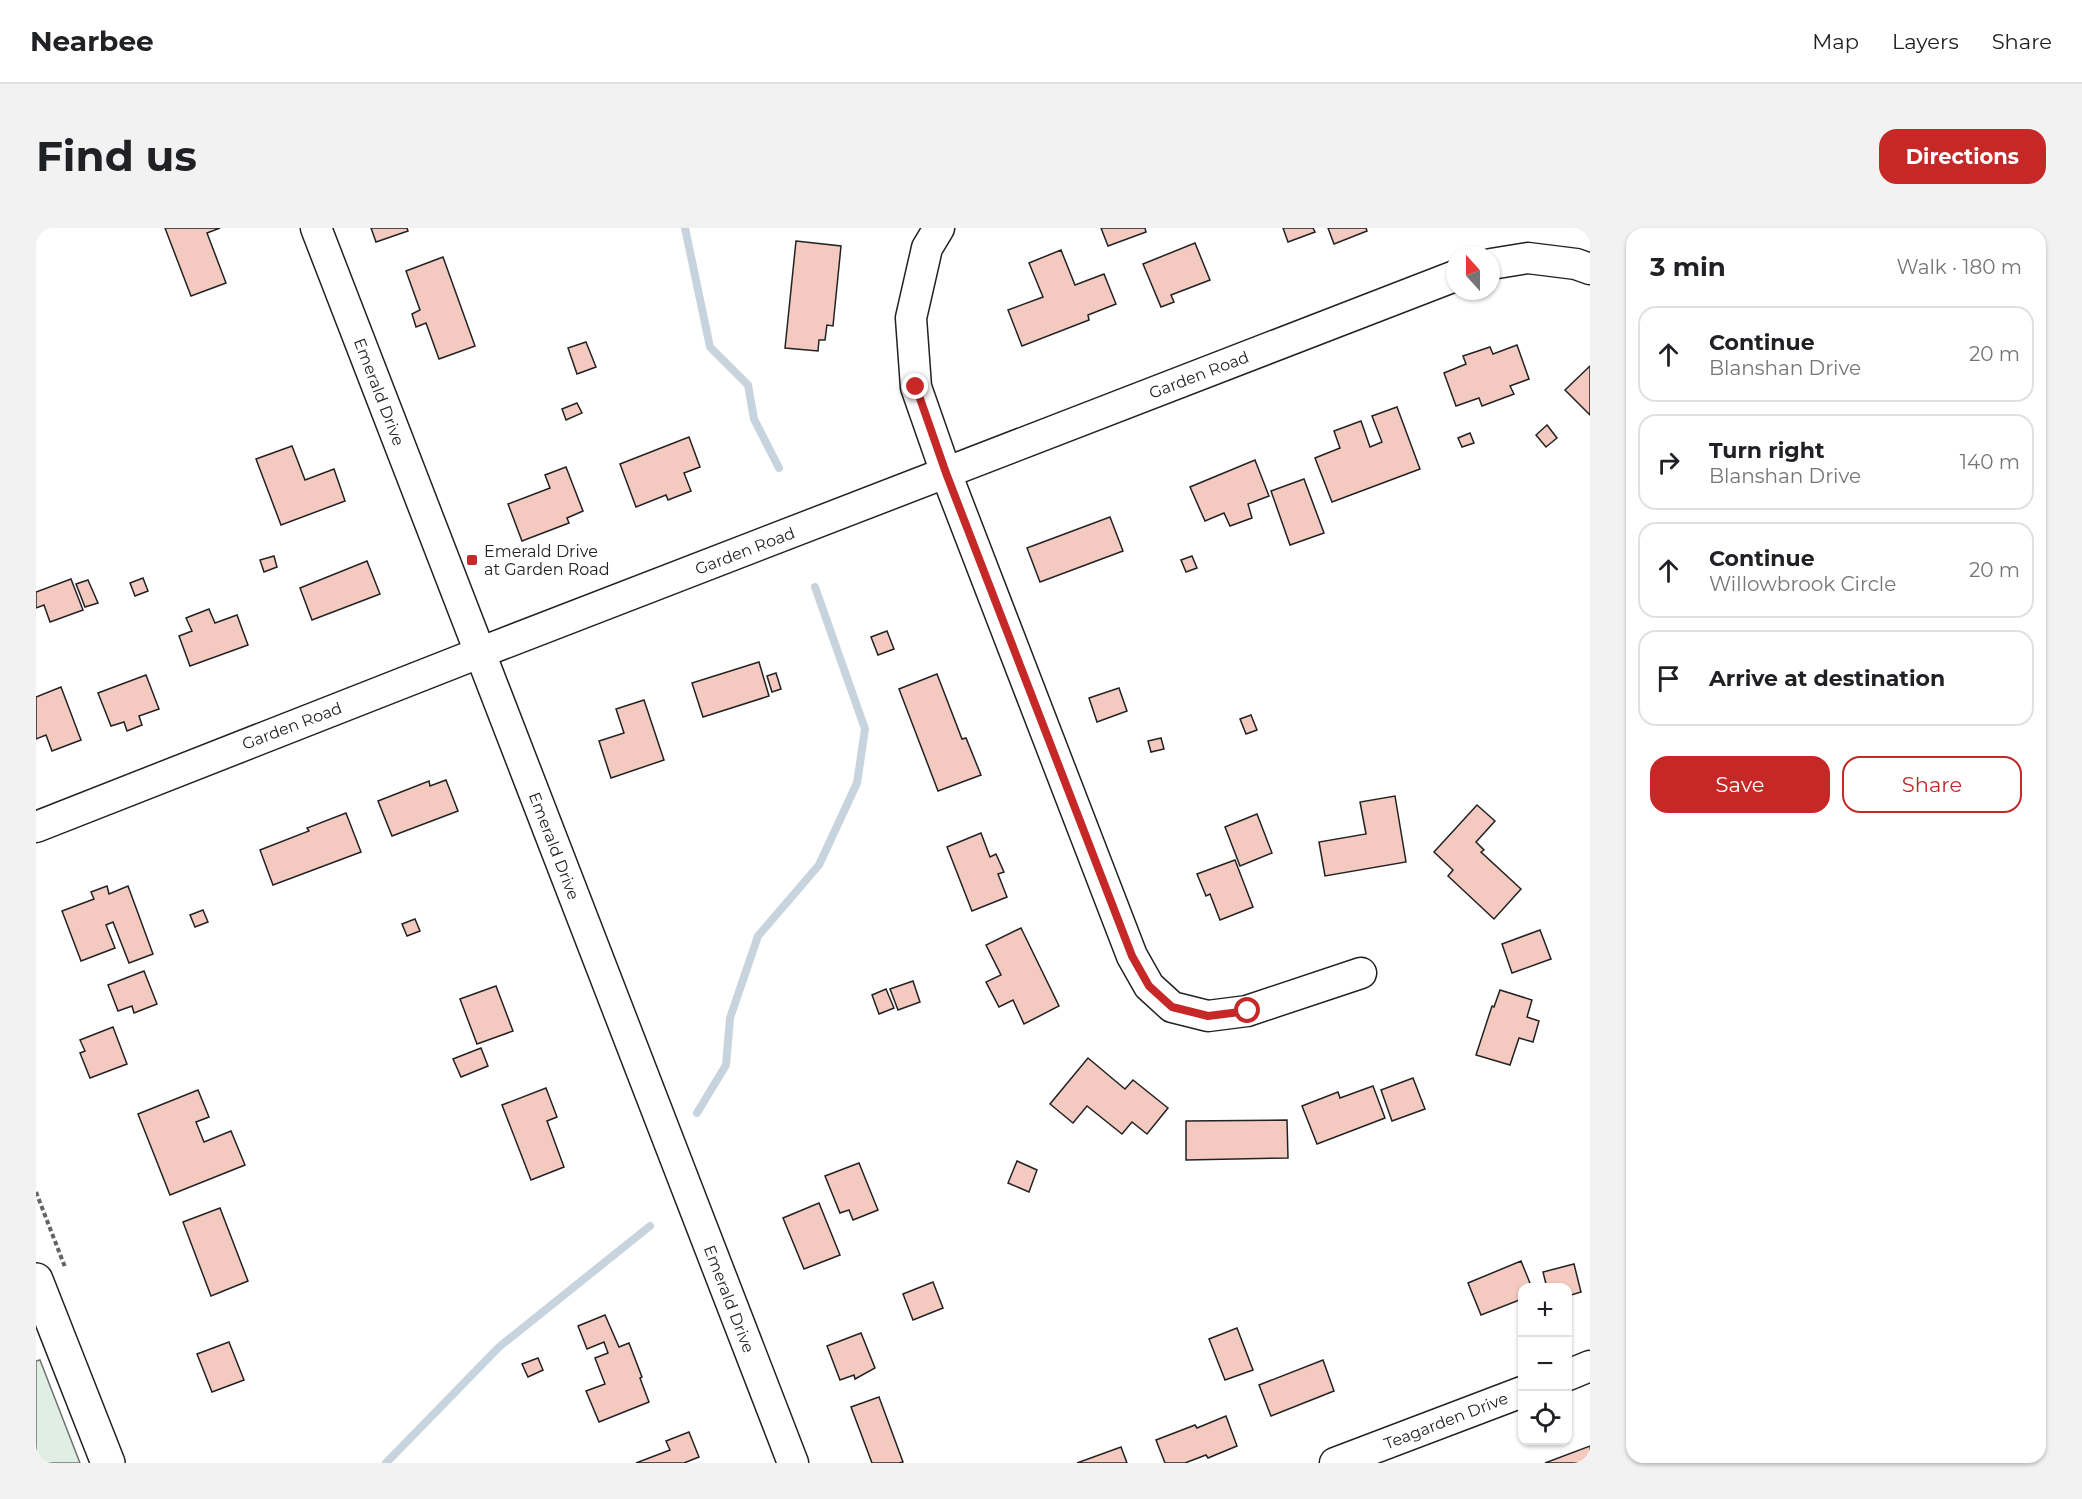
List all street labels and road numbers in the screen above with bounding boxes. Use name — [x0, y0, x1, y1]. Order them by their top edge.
street label: Emerald Drive — [350, 335, 408, 449]
street label: Garden Road — [1146, 347, 1252, 403]
street label: Garden Road — [692, 523, 798, 579]
street label: Garden Road — [239, 698, 345, 754]
street label: Emerald Drive — [525, 789, 583, 903]
street label: Emerald Drive — [700, 1242, 758, 1356]
street label: Teagarden Drive — [1381, 1389, 1511, 1453]

